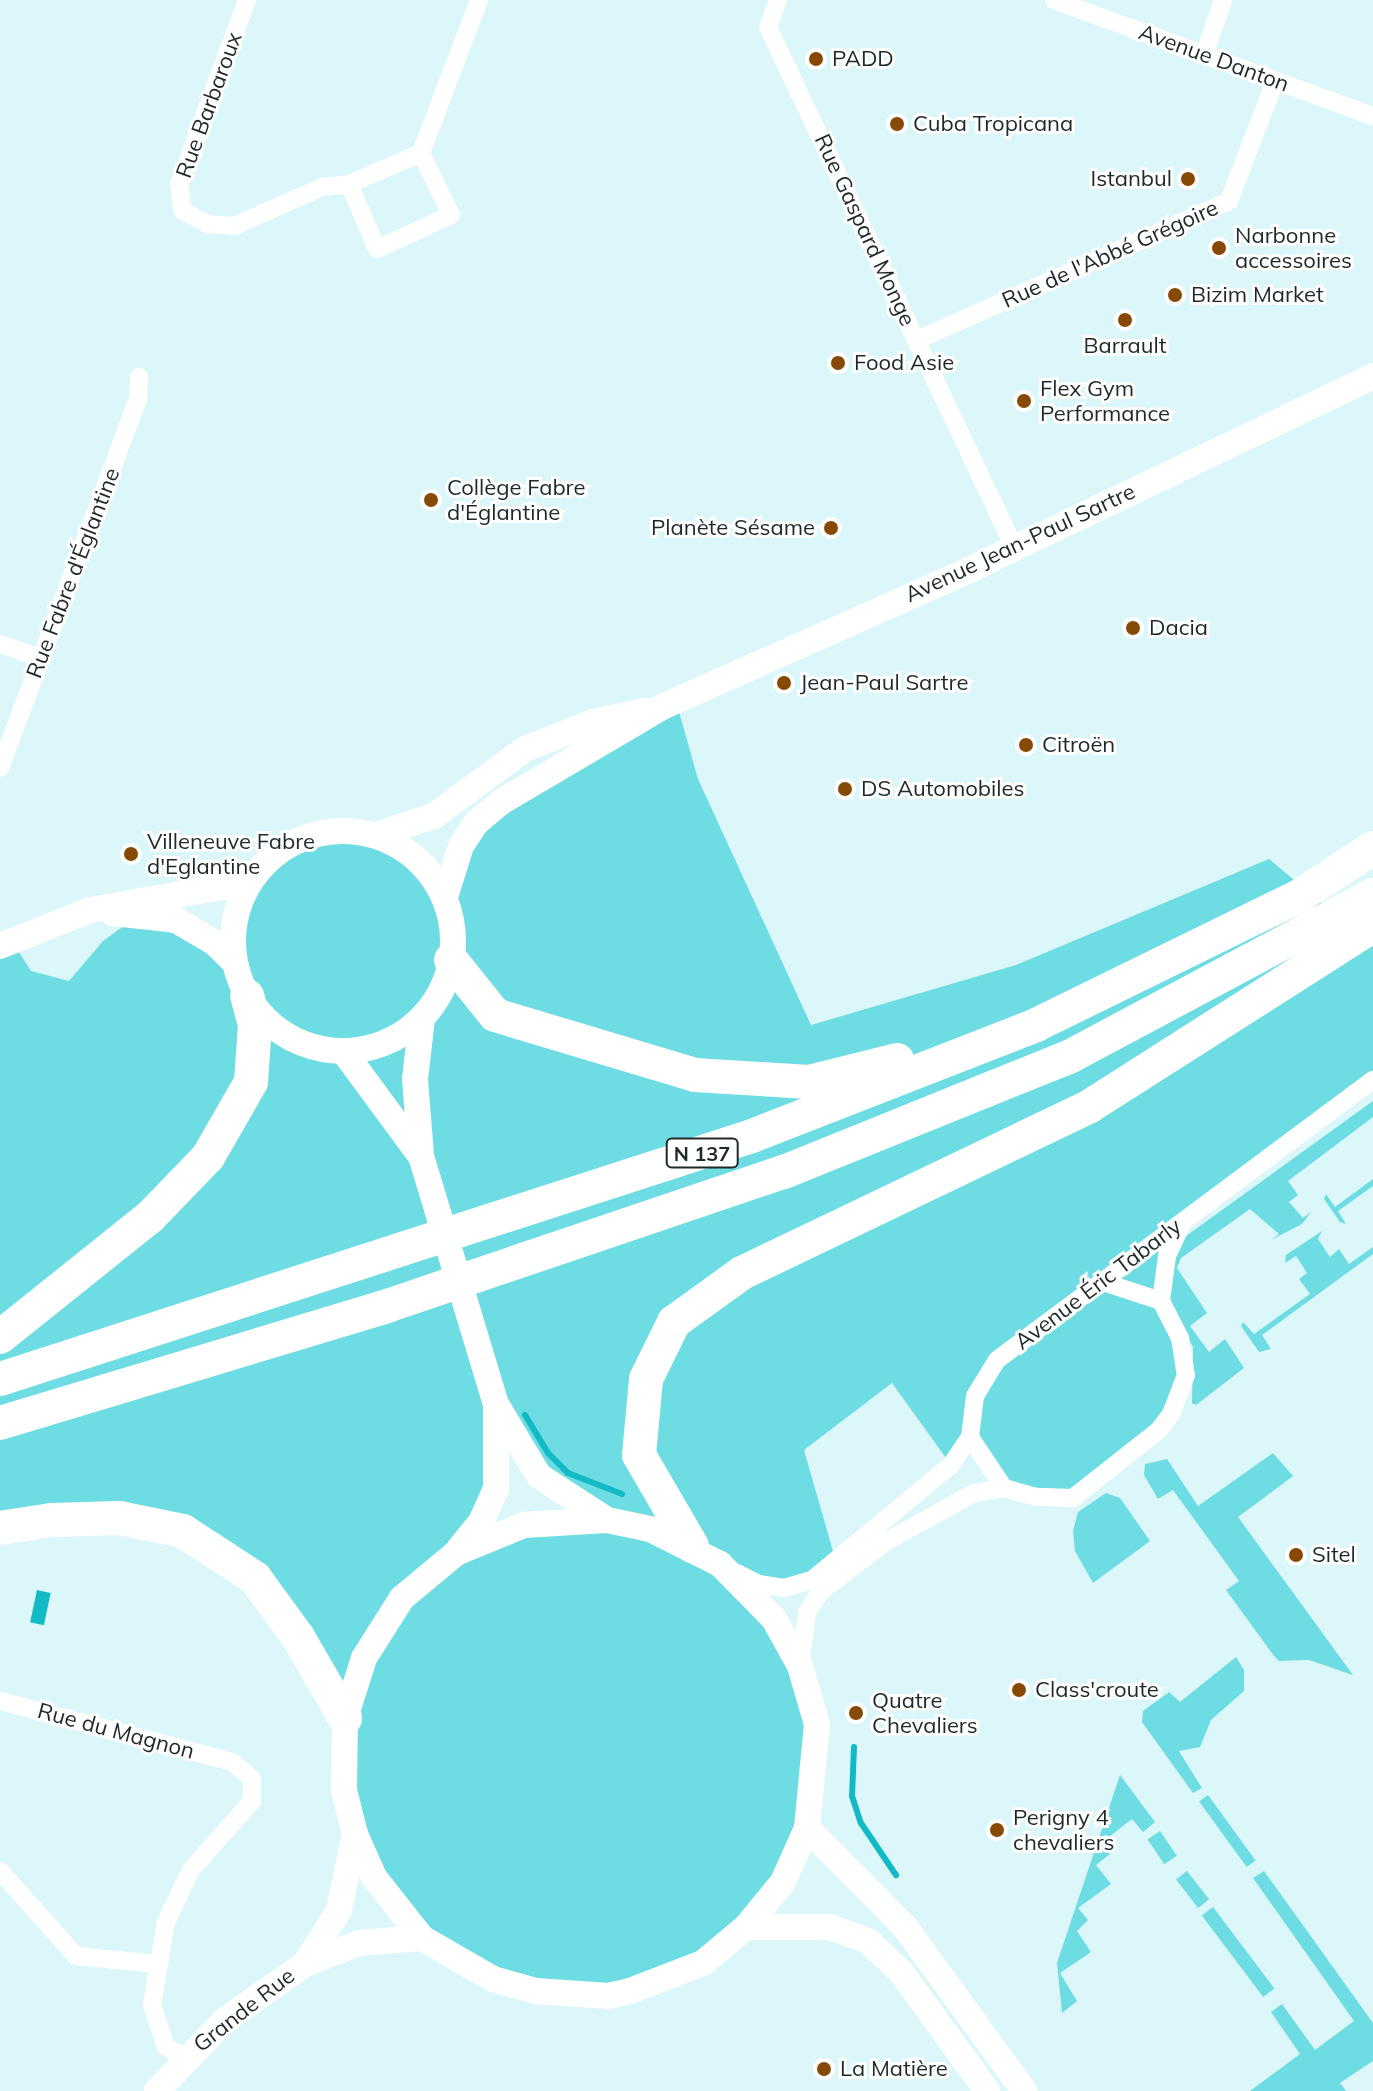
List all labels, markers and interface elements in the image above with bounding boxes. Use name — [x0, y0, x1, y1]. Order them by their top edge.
street label: Avenue Danton — [1135, 19, 1293, 97]
street label: Rue Barbaroux — [170, 29, 248, 181]
place label: PADD — [832, 46, 894, 72]
marker: PADD — [807, 50, 825, 68]
place label: Cuba Tropicana — [913, 111, 1073, 137]
marker: Cuba Tropicana — [888, 115, 906, 133]
street label: Rue Gaspard Monge — [809, 130, 921, 330]
place label: Istanbul — [1091, 166, 1172, 192]
marker: Istanbul — [1179, 170, 1197, 188]
street label: Rue de l'Abbé Grégoire — [998, 194, 1222, 314]
place label: Narbonne accessoires — [1235, 222, 1352, 274]
marker: Narbonne accessoires — [1210, 239, 1228, 257]
place label: Bizim Market — [1191, 282, 1324, 308]
marker: Bizim Market — [1166, 286, 1184, 304]
marker: Barrault — [1116, 311, 1134, 329]
place label: Barrault — [1084, 333, 1166, 359]
place label: Food Asie — [854, 350, 954, 376]
marker: Food Asie — [829, 354, 847, 372]
place label: Flex Gym Performance — [1040, 375, 1170, 426]
marker: Flex Gym Performance — [1015, 392, 1033, 410]
street label: Rue Fabre d'Églantine — [21, 464, 125, 682]
place label: Collège Fabre d'Églantine — [447, 474, 585, 526]
street label: Avenue Jean-Paul Sartre — [901, 478, 1139, 608]
marker: Collège Fabre d'Églantine — [422, 491, 440, 509]
place label: Planète Sésame — [651, 515, 815, 541]
marker: Planète Sésame — [822, 519, 840, 537]
place label: Dacia — [1149, 615, 1208, 641]
marker: Dacia — [1124, 619, 1142, 637]
place label: Jean-Paul Sartre — [800, 670, 968, 696]
marker: Jean-Paul Sartre — [775, 674, 793, 692]
place label: Citroën — [1042, 732, 1115, 758]
marker: Citroën — [1017, 736, 1035, 754]
place label: DS Automobiles — [861, 776, 1024, 802]
marker: DS Automobiles — [836, 780, 854, 798]
place label: Villeneuve Fabre d'Eglantine — [147, 828, 315, 880]
marker: Villeneuve Fabre d'Eglantine — [122, 845, 140, 863]
road number: N 137 — [664, 1137, 740, 1169]
street label: Avenue Éric Tabarly — [1010, 1213, 1186, 1355]
place label: Sitel — [1312, 1542, 1356, 1568]
marker: Sitel — [1287, 1546, 1305, 1564]
place label: Class'croute — [1035, 1677, 1159, 1703]
marker: Class'croute — [1010, 1681, 1028, 1699]
place label: Quatre Chevaliers — [872, 1687, 978, 1738]
street label: Rue du Magnon — [35, 1697, 197, 1765]
marker: Quatre Chevaliers — [847, 1704, 865, 1722]
place label: Perigny 4 chevaliers — [1013, 1804, 1114, 1856]
marker: Perigny 4 chevaliers — [988, 1821, 1006, 1839]
street label: Grande Rue — [188, 1962, 300, 2058]
place label: La Matière — [840, 2056, 948, 2082]
marker: La Matière — [815, 2060, 833, 2078]

